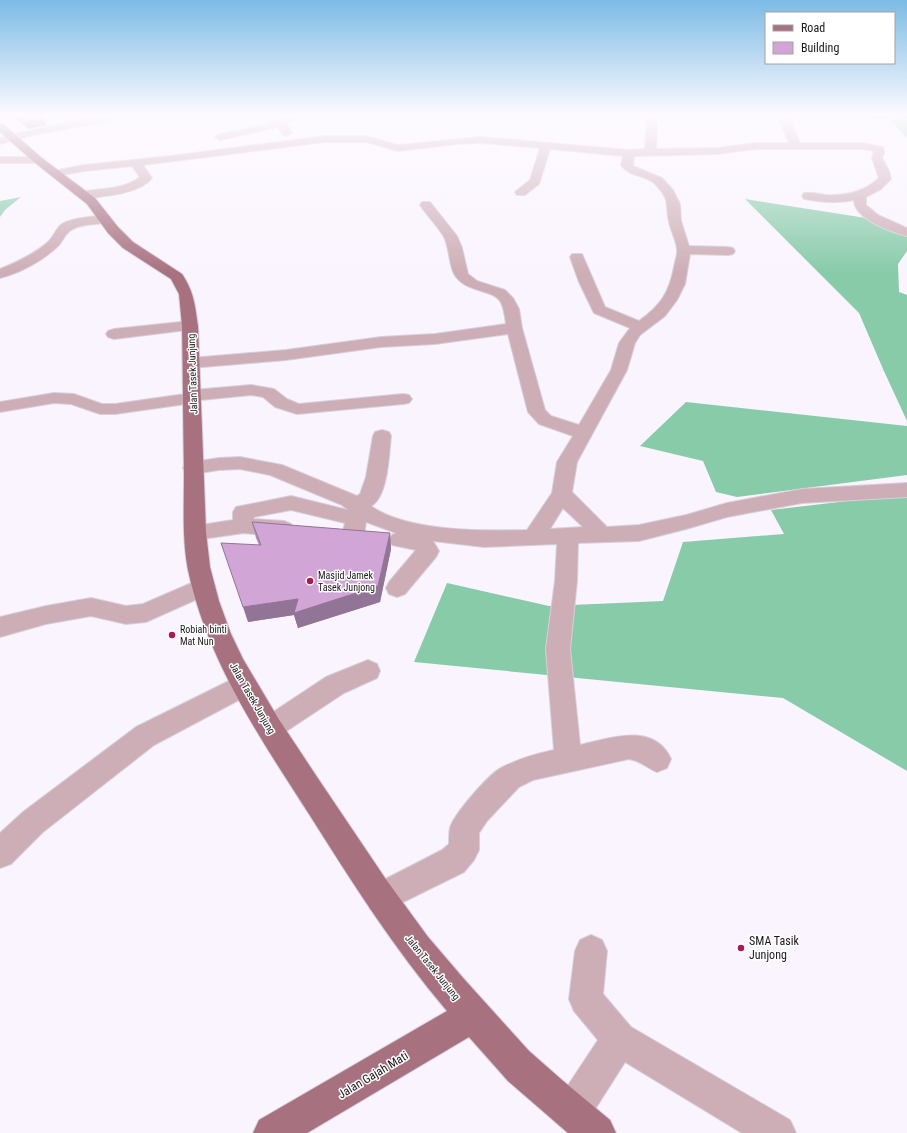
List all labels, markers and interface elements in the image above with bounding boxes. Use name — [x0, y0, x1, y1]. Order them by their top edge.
legend — [765, 12, 895, 64]
text: Road — [801, 21, 825, 35]
text: Building — [801, 41, 839, 55]
street label: Jalan Tasek Junjung — [186, 333, 199, 414]
place label: Masjid Jamek Tasek Junjong — [318, 570, 375, 593]
marker: Masjid Jamek Tasek Junjong — [305, 576, 315, 586]
place label: Robiah binti Mat Nun — [180, 624, 227, 647]
marker: Robiah binti Mat Nun — [167, 630, 177, 640]
street label: Jalan Tasek Junjung — [228, 661, 277, 736]
street label: Jalan Tasek Junjung — [403, 933, 462, 1002]
place label: SMA Tasik Junjong — [749, 934, 799, 962]
marker: SMA Tasik Junjong — [736, 943, 746, 953]
street label: Jalan Gajah Mati — [335, 1049, 411, 1101]

